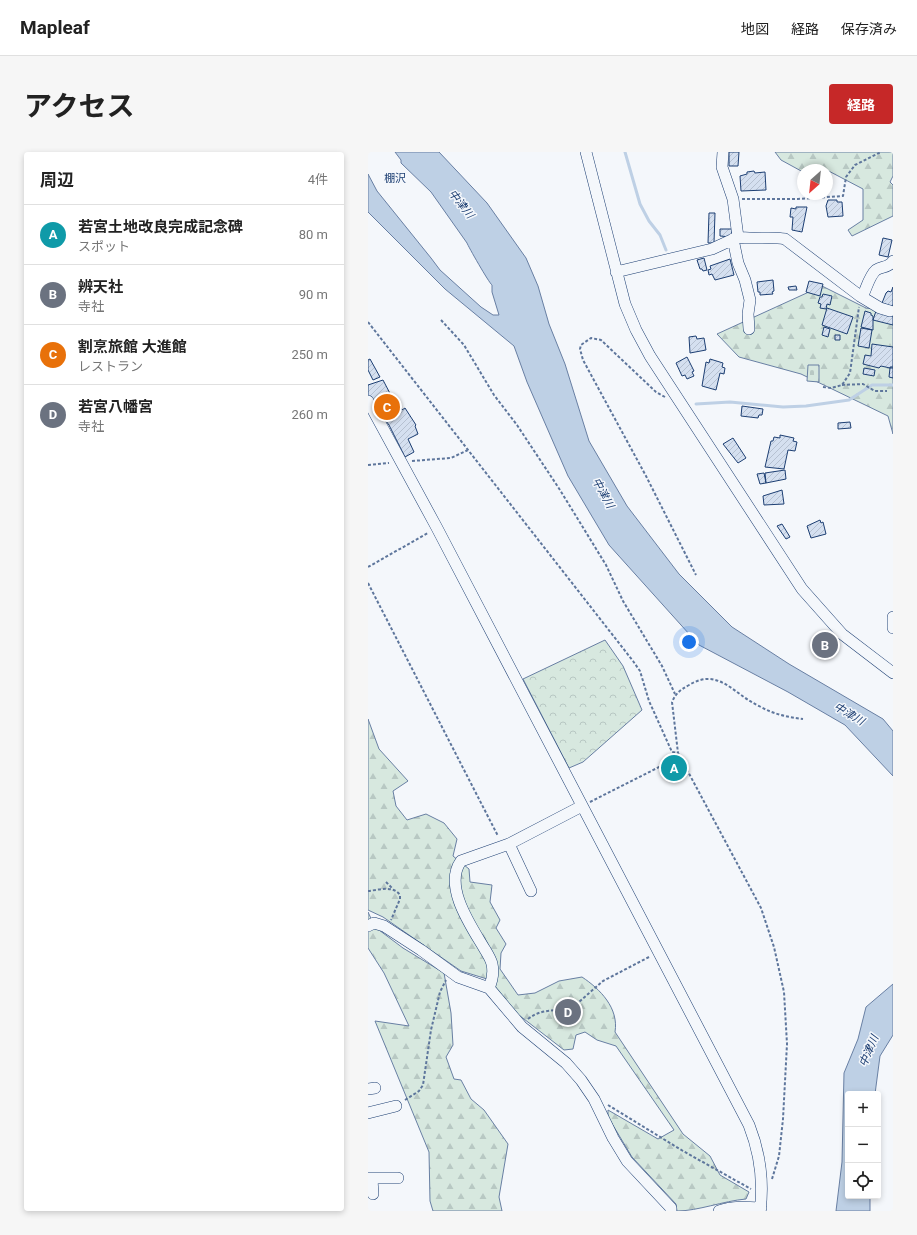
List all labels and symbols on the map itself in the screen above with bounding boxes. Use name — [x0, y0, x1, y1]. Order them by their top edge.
north arrow — [797, 164, 833, 200]
district label: 棚沢 — [384, 172, 406, 185]
water label: 中津川 — [446, 187, 477, 222]
pin: C — [374, 392, 400, 422]
water label: 中津川 — [589, 475, 617, 511]
pin: B — [812, 630, 838, 660]
your location — [679, 632, 699, 652]
water label: 中津川 — [832, 700, 867, 729]
pin: A — [661, 753, 687, 783]
pin: D — [555, 997, 581, 1027]
water label: 中津川 — [857, 1032, 882, 1069]

